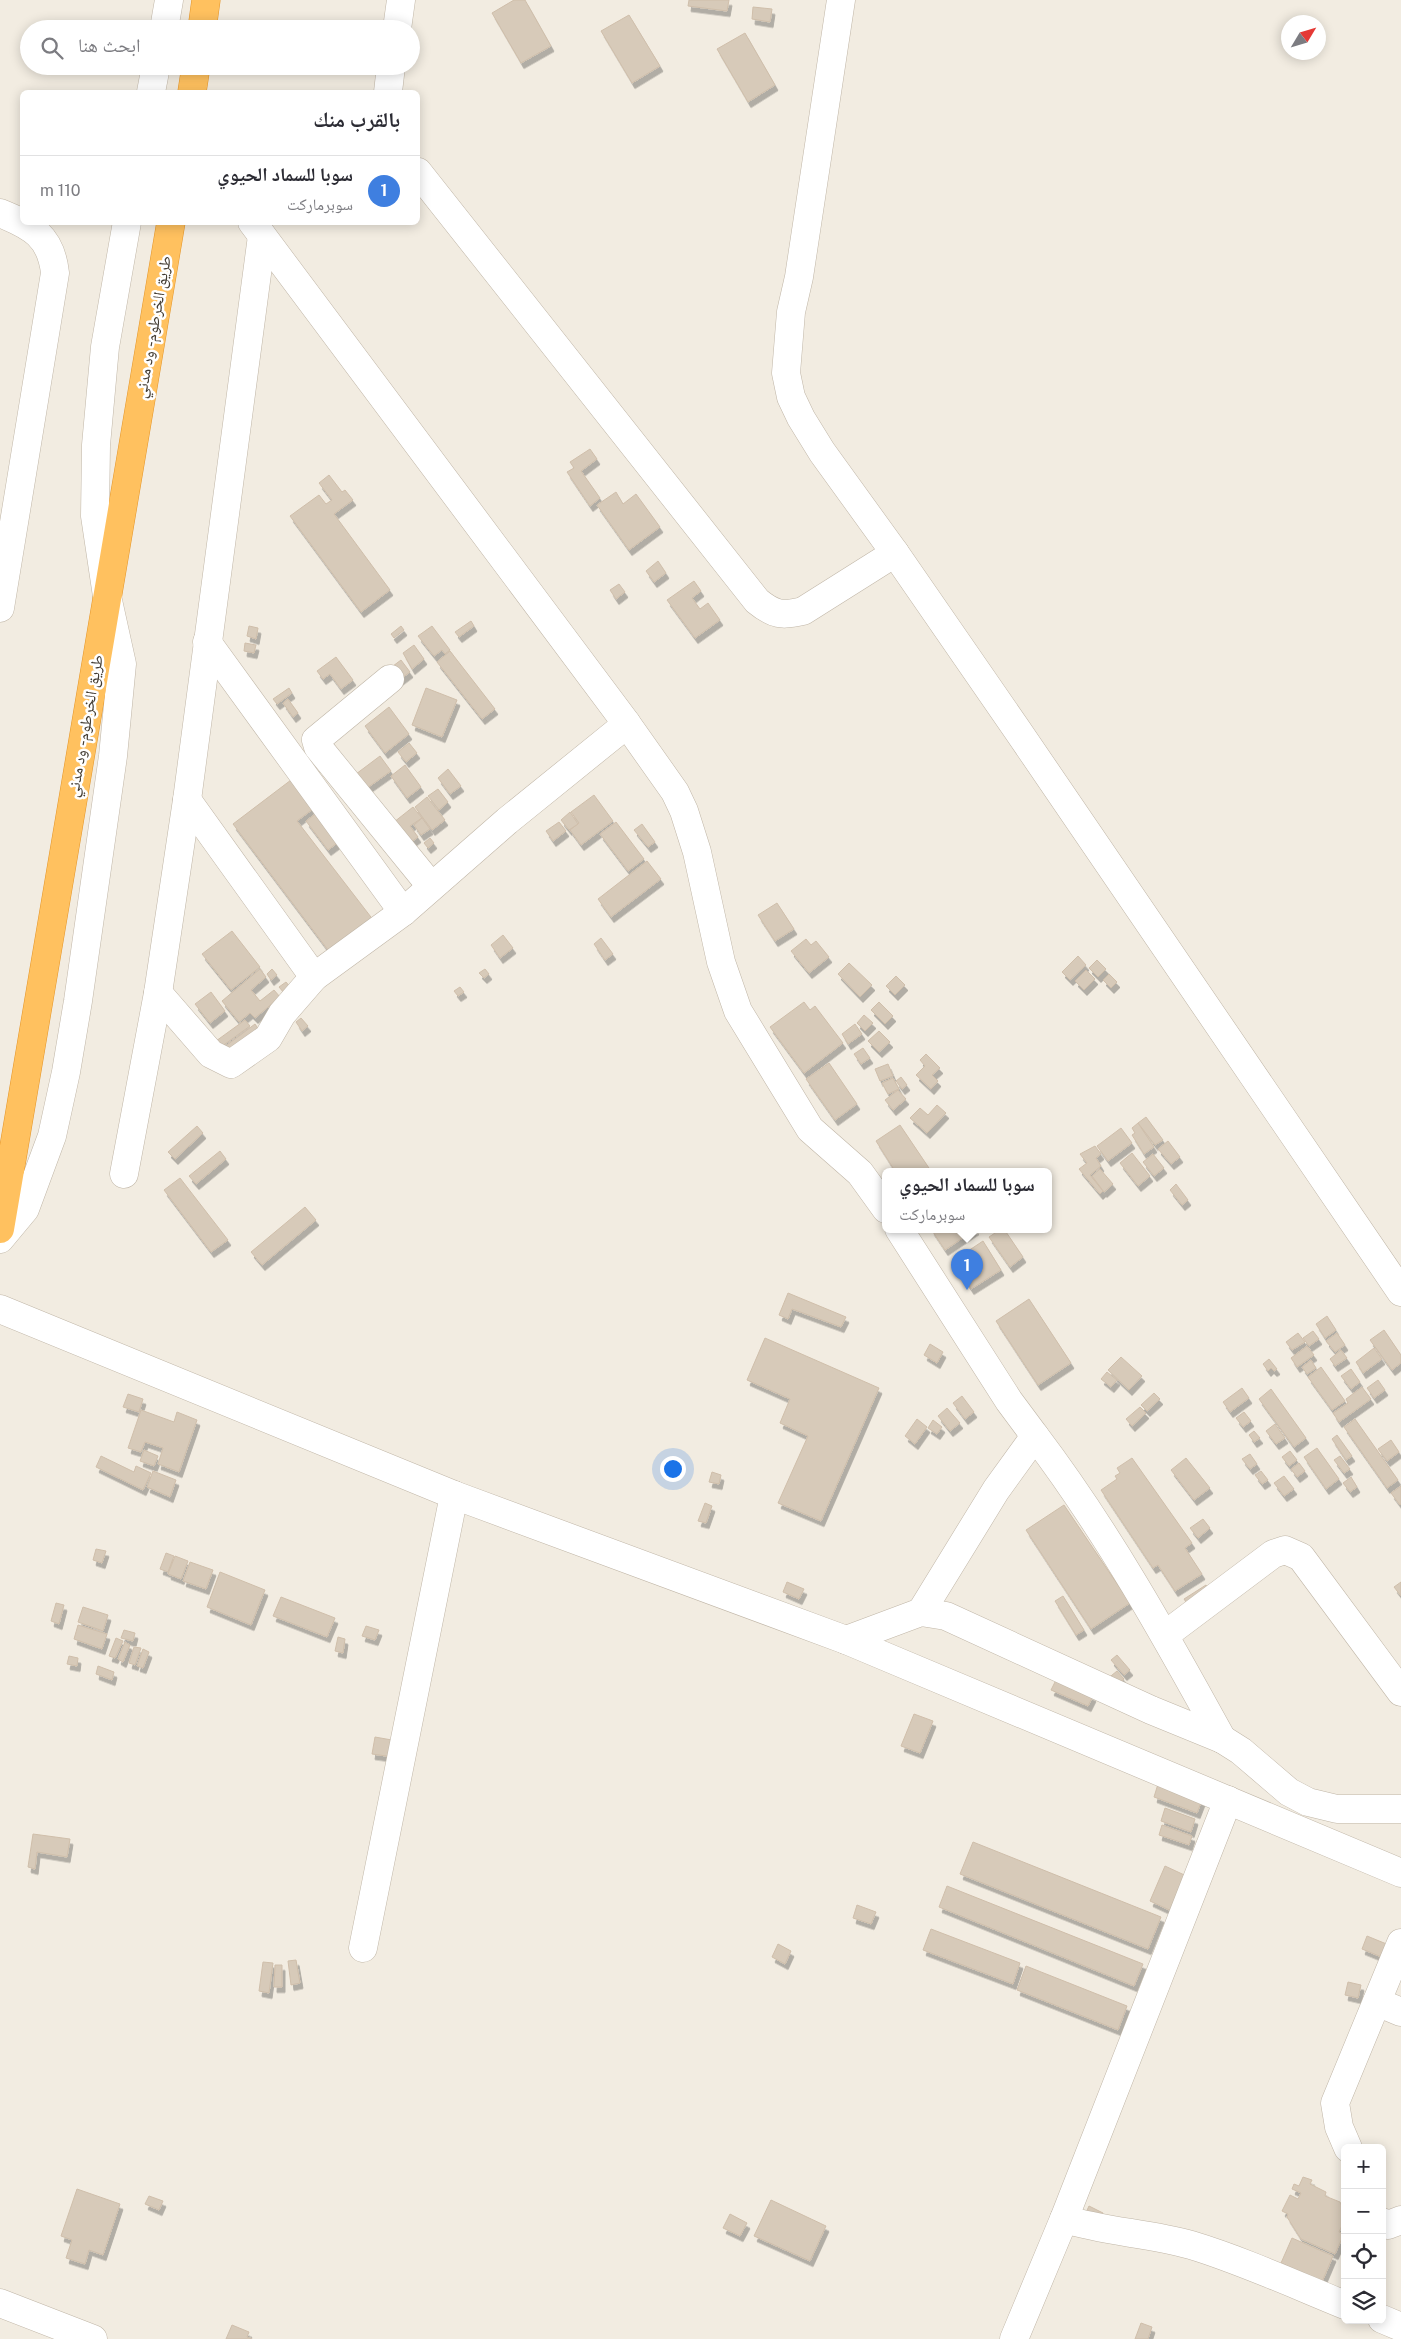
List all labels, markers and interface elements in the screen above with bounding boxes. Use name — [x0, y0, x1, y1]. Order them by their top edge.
north arrow — [1281, 15, 1326, 60]
search box — [20, 20, 420, 75]
icon: search — [38, 34, 66, 62]
text: ابحث هنا — [78, 34, 141, 56]
text: بالقرب منك — [313, 107, 400, 132]
text: سوبا للسماد الحيوي — [217, 163, 353, 185]
text: 110 m — [40, 181, 81, 200]
text: 1 — [381, 181, 387, 200]
text: سوبرماركت — [287, 195, 353, 214]
street label: طريق الخرطوم - ود مدني — [131, 254, 178, 400]
street label: طريق الخرطوم - ود مدني — [63, 653, 110, 799]
popup — [882, 1168, 1052, 1233]
text: سوبا للسماد الحيوي — [899, 1173, 1035, 1195]
text: سوبرماركت — [899, 1205, 965, 1224]
pin: 1 — [951, 1249, 983, 1290]
your location — [660, 1456, 686, 1482]
map controls — [1341, 2144, 1386, 2324]
button: + — [1341, 2144, 1386, 2189]
button: − — [1341, 2189, 1386, 2234]
button: locate — [1341, 2234, 1386, 2279]
button: layers — [1341, 2279, 1386, 2324]

